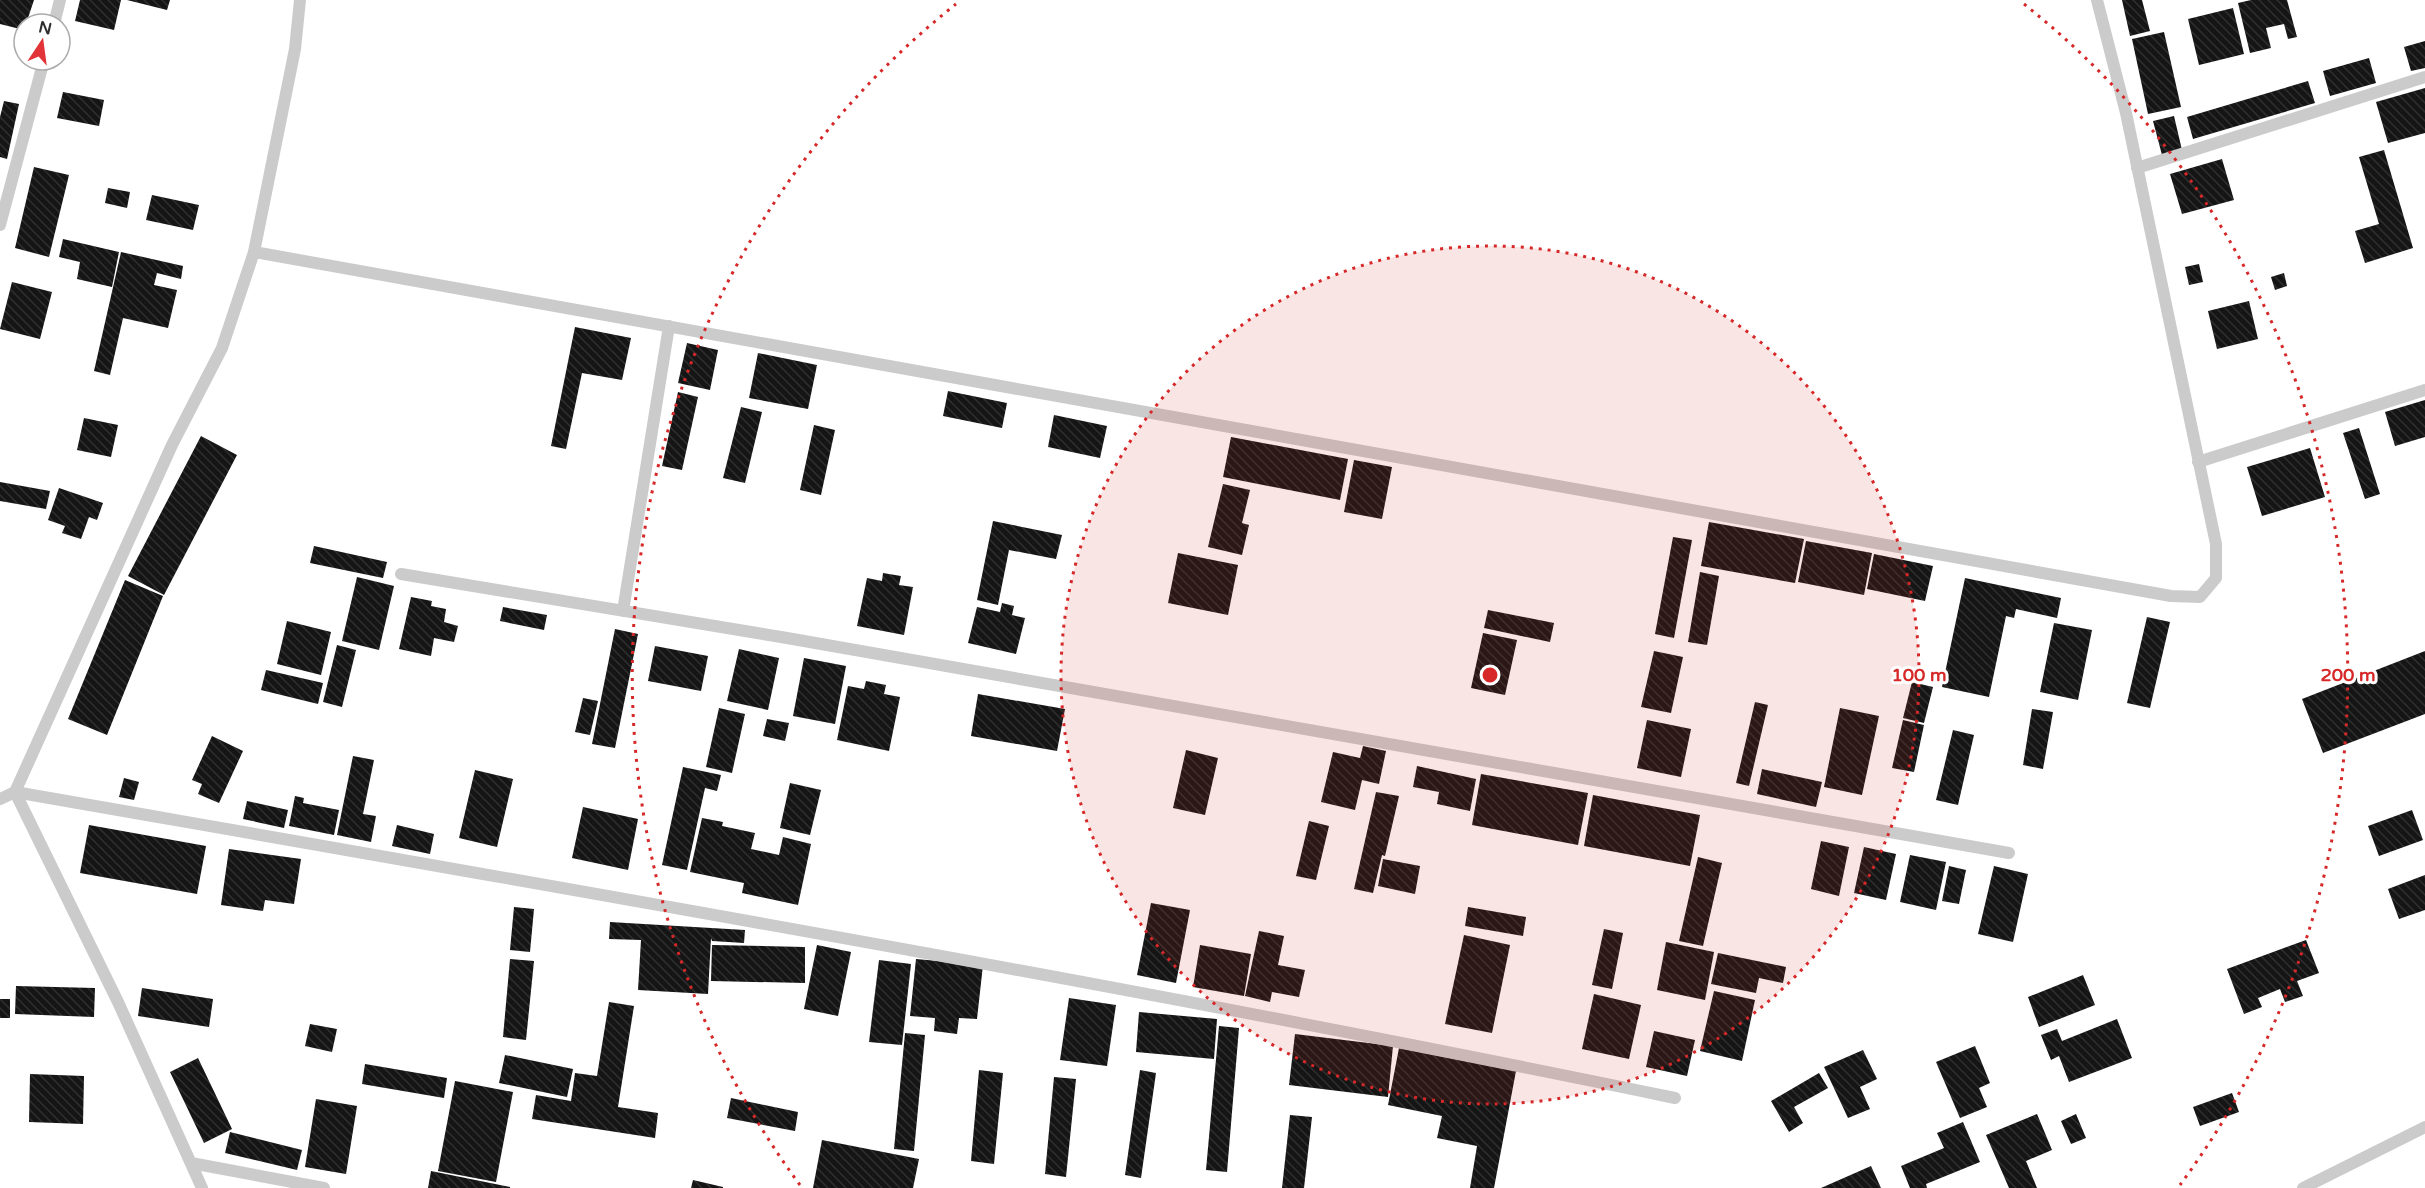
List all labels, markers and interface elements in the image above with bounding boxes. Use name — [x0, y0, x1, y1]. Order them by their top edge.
north arrow — [12, 12, 72, 72]
text: N — [37, 17, 54, 40]
text: 100 m — [1891, 664, 1947, 686]
text: 200 m — [2320, 664, 2376, 686]
centre of rings — [1480, 665, 1500, 685]

